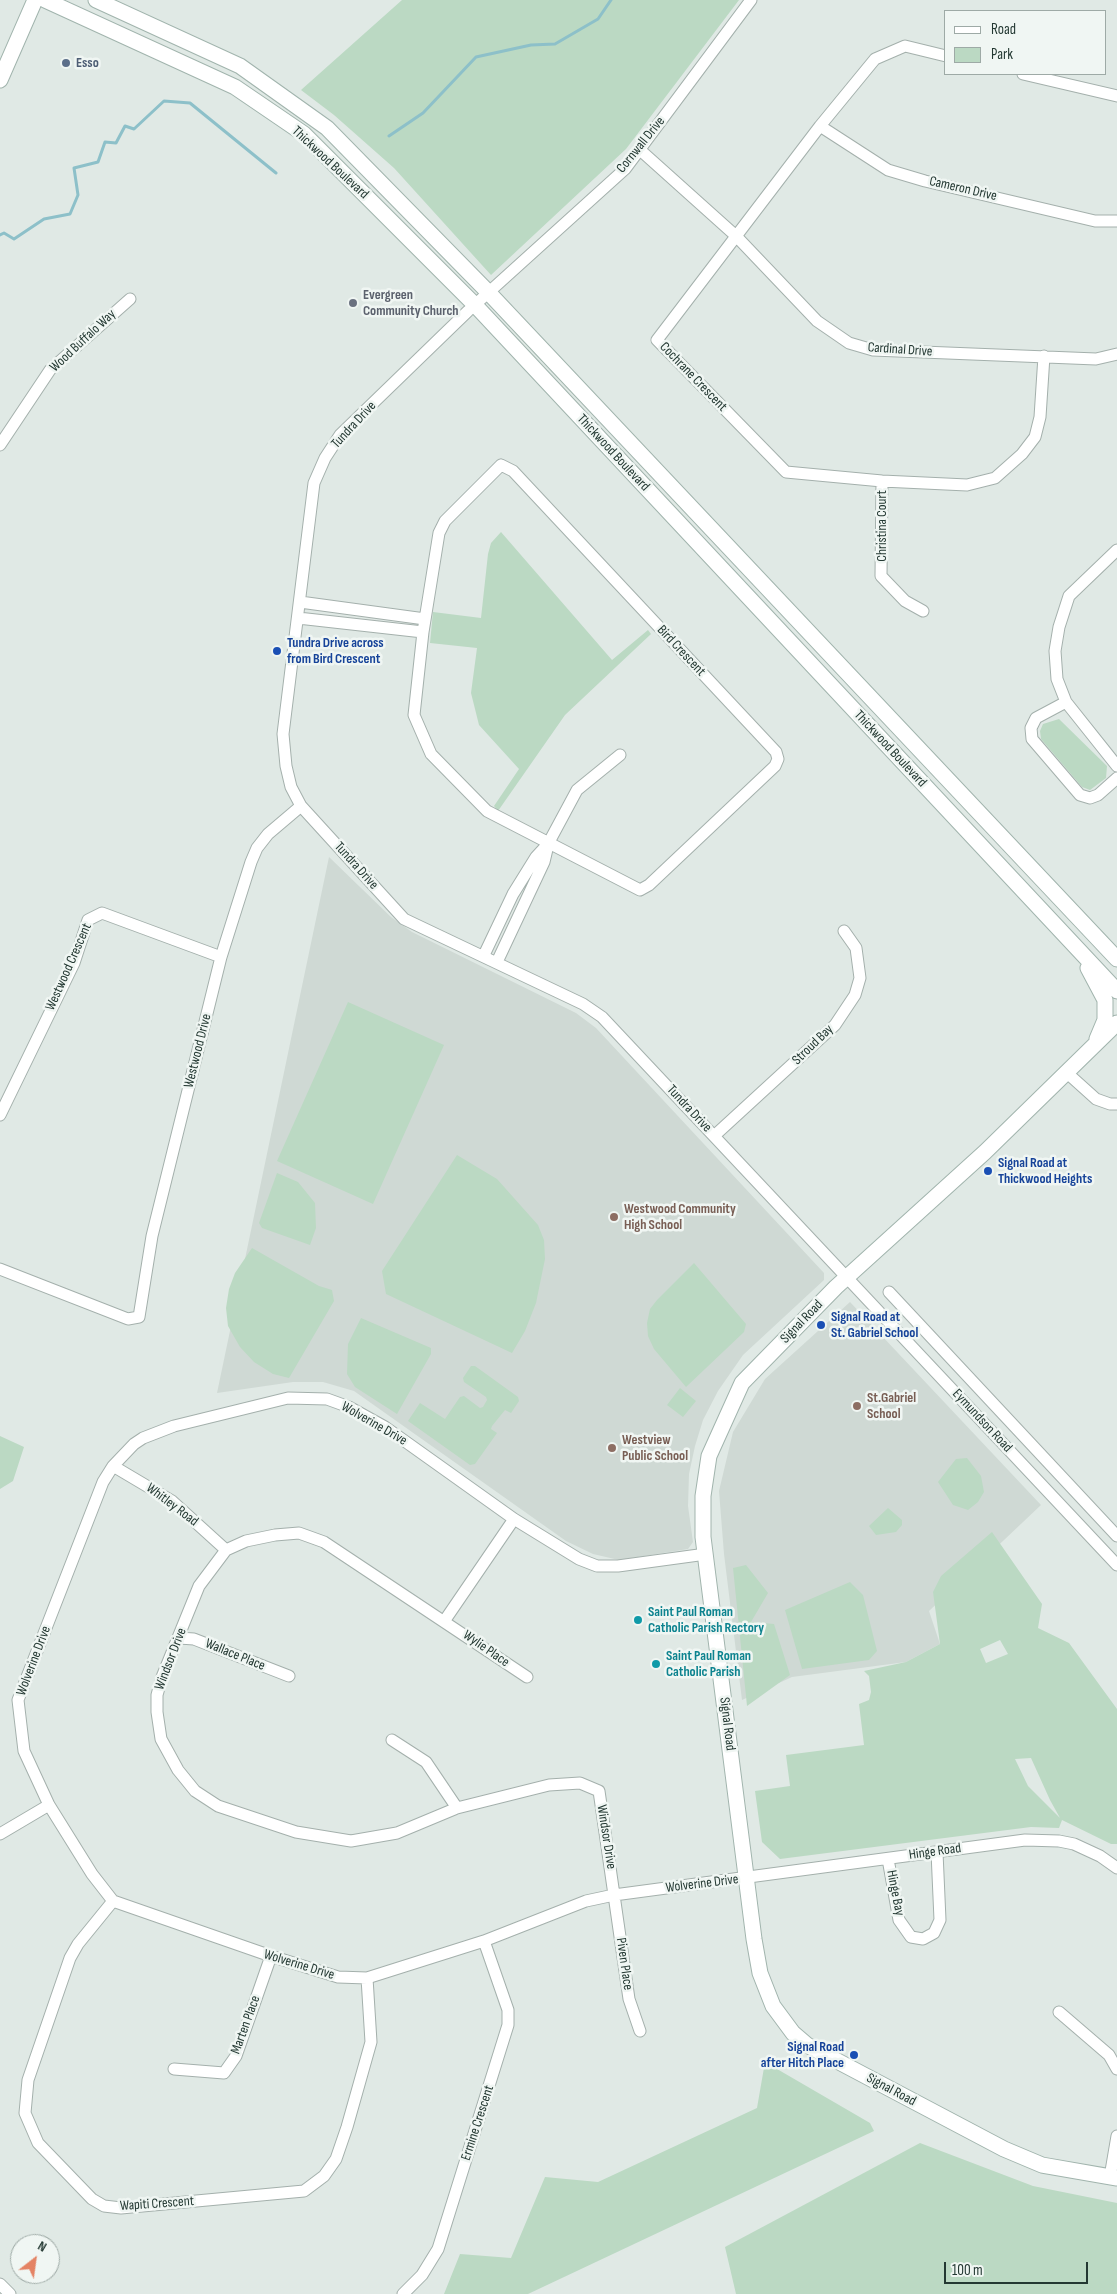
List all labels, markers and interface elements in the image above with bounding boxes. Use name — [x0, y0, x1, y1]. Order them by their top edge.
legend — [944, 10, 1107, 75]
text: Road — [991, 20, 1016, 39]
text: Park — [991, 45, 1013, 64]
place label: Esso — [76, 55, 99, 71]
marker: Esso — [60, 57, 72, 69]
street label: Cornwall Drive — [613, 114, 669, 176]
street label: Thickwood Boulevard — [288, 123, 372, 203]
street label: Cameron Drive — [928, 173, 998, 205]
place label: Evergreen Community Church — [363, 287, 459, 320]
marker: Evergreen Community Church — [347, 297, 359, 309]
street label: Wood Buffalo Way — [47, 306, 119, 376]
street label: Cochrane Crescent — [656, 339, 730, 415]
street label: Cardinal Drive — [867, 339, 933, 361]
street label: Tundra Drive — [328, 398, 380, 452]
street label: Thickwood Boulevard — [573, 411, 653, 495]
street label: Christina Court — [874, 490, 890, 562]
street label: Bird Crescent — [653, 622, 709, 680]
place label: Tundra Drive across from Bird Crescent — [287, 635, 384, 668]
marker: Tundra Drive across from Bird Crescent — [271, 645, 283, 657]
street label: Thickwood Boulevard — [850, 707, 930, 791]
street label: Tundra Drive — [330, 839, 382, 893]
street label: Westwood Crescent — [42, 921, 96, 1013]
street label: Westwood Drive — [181, 1012, 215, 1090]
street label: Stroud Bay — [789, 1021, 837, 1069]
street label: Tundra Drive — [663, 1082, 715, 1136]
place label: Signal Road at Thickwood Heights — [998, 1155, 1092, 1188]
marker: Signal Road at Thickwood Heights — [982, 1165, 994, 1177]
place label: Westwood Community High School — [624, 1201, 736, 1234]
marker: Westwood Community High School — [608, 1211, 620, 1223]
street label: Signal Road — [777, 1297, 827, 1347]
place label: Signal Road at St. Gabriel School — [831, 1309, 918, 1341]
marker: Signal Road at St. Gabriel School — [815, 1319, 827, 1331]
street label: Eymundson Road — [949, 1386, 1015, 1456]
place label: St.Gabriel School — [867, 1390, 916, 1422]
street label: Wolverine Drive — [338, 1398, 410, 1450]
marker: St.Gabriel School — [851, 1400, 863, 1412]
place label: Westview Public School — [622, 1432, 688, 1464]
marker: Westview Public School — [606, 1442, 618, 1454]
street label: Whitley Road — [143, 1480, 201, 1530]
place label: Saint Paul Roman Catholic Parish Rectory — [648, 1604, 764, 1636]
marker: Saint Paul Roman Catholic Parish Rectory — [632, 1614, 644, 1626]
street label: Wolverine Drive — [13, 1624, 55, 1698]
street label: Windsor Drive — [151, 1626, 191, 1692]
street label: Wylie Place — [460, 1627, 512, 1671]
street label: Wallace Place — [203, 1635, 267, 1675]
place label: Saint Paul Roman Catholic Parish — [666, 1648, 751, 1680]
marker: Saint Paul Roman Catholic Parish — [650, 1658, 662, 1670]
street label: Signal Road — [715, 1696, 739, 1752]
street label: Windsor Drive — [593, 1804, 619, 1870]
street label: Hinge Road — [908, 1840, 962, 1864]
street label: Hinge Bay — [882, 1869, 908, 1917]
street label: Wolverine Drive — [665, 1871, 739, 1897]
street label: Piven Place — [612, 1937, 636, 1991]
street label: Wolverine Drive — [262, 1946, 336, 1984]
street label: Marten Place — [228, 1993, 264, 2057]
place label: Signal Road after Hitch Place — [761, 2039, 844, 2072]
marker: Signal Road after Hitch Place — [848, 2049, 860, 2061]
street label: Signal Road — [863, 2070, 919, 2110]
street label: Ermine Crescent — [458, 2083, 498, 2163]
street label: Wapiti Crescent — [119, 2193, 195, 2215]
north arrow — [10, 2234, 60, 2284]
text: N — [35, 2237, 50, 2256]
scale bar — [947, 2252, 1091, 2284]
text: 100 m — [952, 2261, 983, 2280]

